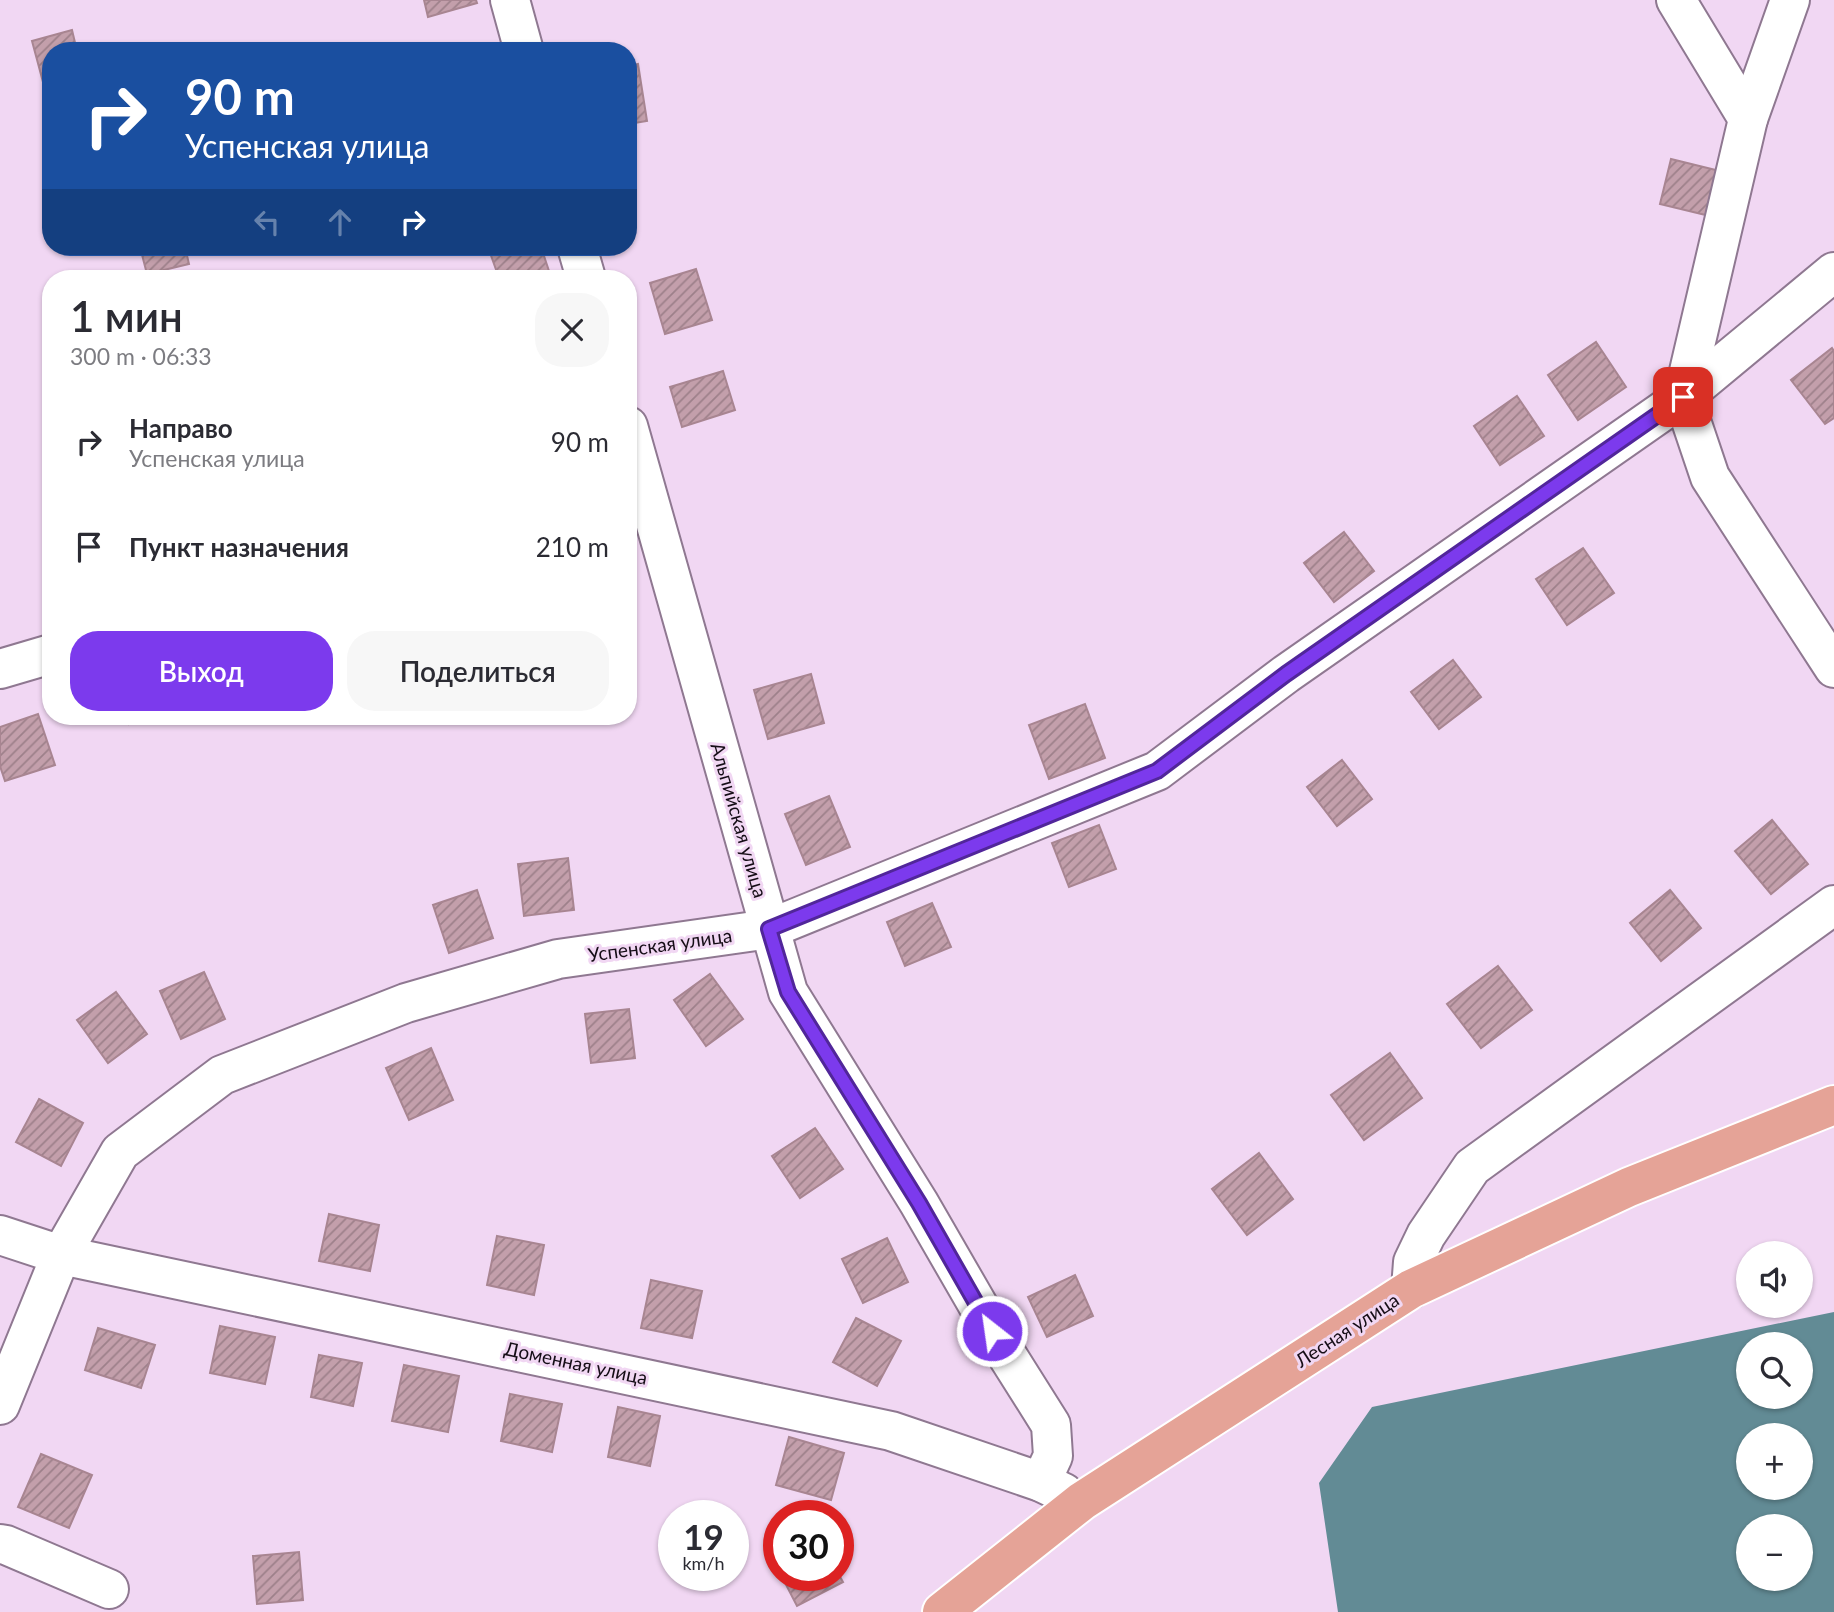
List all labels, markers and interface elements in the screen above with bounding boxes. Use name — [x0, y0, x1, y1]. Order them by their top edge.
text: 90 m — [185, 67, 295, 125]
icon: right — [70, 70, 161, 161]
text: Успенская улица — [185, 126, 429, 165]
icon: left — [248, 203, 286, 241]
icon: ahead — [321, 203, 359, 241]
icon: right — [394, 203, 432, 241]
text: 1 мин — [70, 291, 183, 341]
button: close — [535, 293, 609, 367]
text: 300 m · 06:33 — [70, 342, 212, 370]
pin — [1653, 367, 1713, 427]
icon: arrive — [1664, 378, 1702, 416]
text: Направо — [129, 412, 233, 444]
icon: right — [70, 423, 108, 461]
text: 90 m — [551, 426, 609, 458]
text: Успенская улица — [129, 444, 305, 472]
icon: arrive — [70, 528, 108, 566]
text: Пункт назначения — [129, 531, 349, 563]
text: 210 m — [536, 531, 609, 563]
button: Выход — [70, 631, 333, 711]
button: Поделиться — [347, 631, 609, 711]
street label: Альпийская улица — [706, 740, 773, 900]
street label: Успенская улица — [586, 923, 733, 966]
map controls — [1736, 1241, 1813, 1591]
button: sound — [1736, 1241, 1813, 1318]
street label: Лесная улица — [1290, 1288, 1403, 1372]
position arrow — [955, 1294, 1029, 1368]
button: search — [1736, 1332, 1813, 1409]
street label: Доменная улица — [503, 1336, 650, 1389]
button: + — [1736, 1423, 1813, 1500]
speed limit sign: 30 — [763, 1500, 854, 1591]
button: − — [1736, 1514, 1813, 1591]
text: 19 — [683, 1515, 724, 1557]
text: km/h — [682, 1552, 725, 1574]

